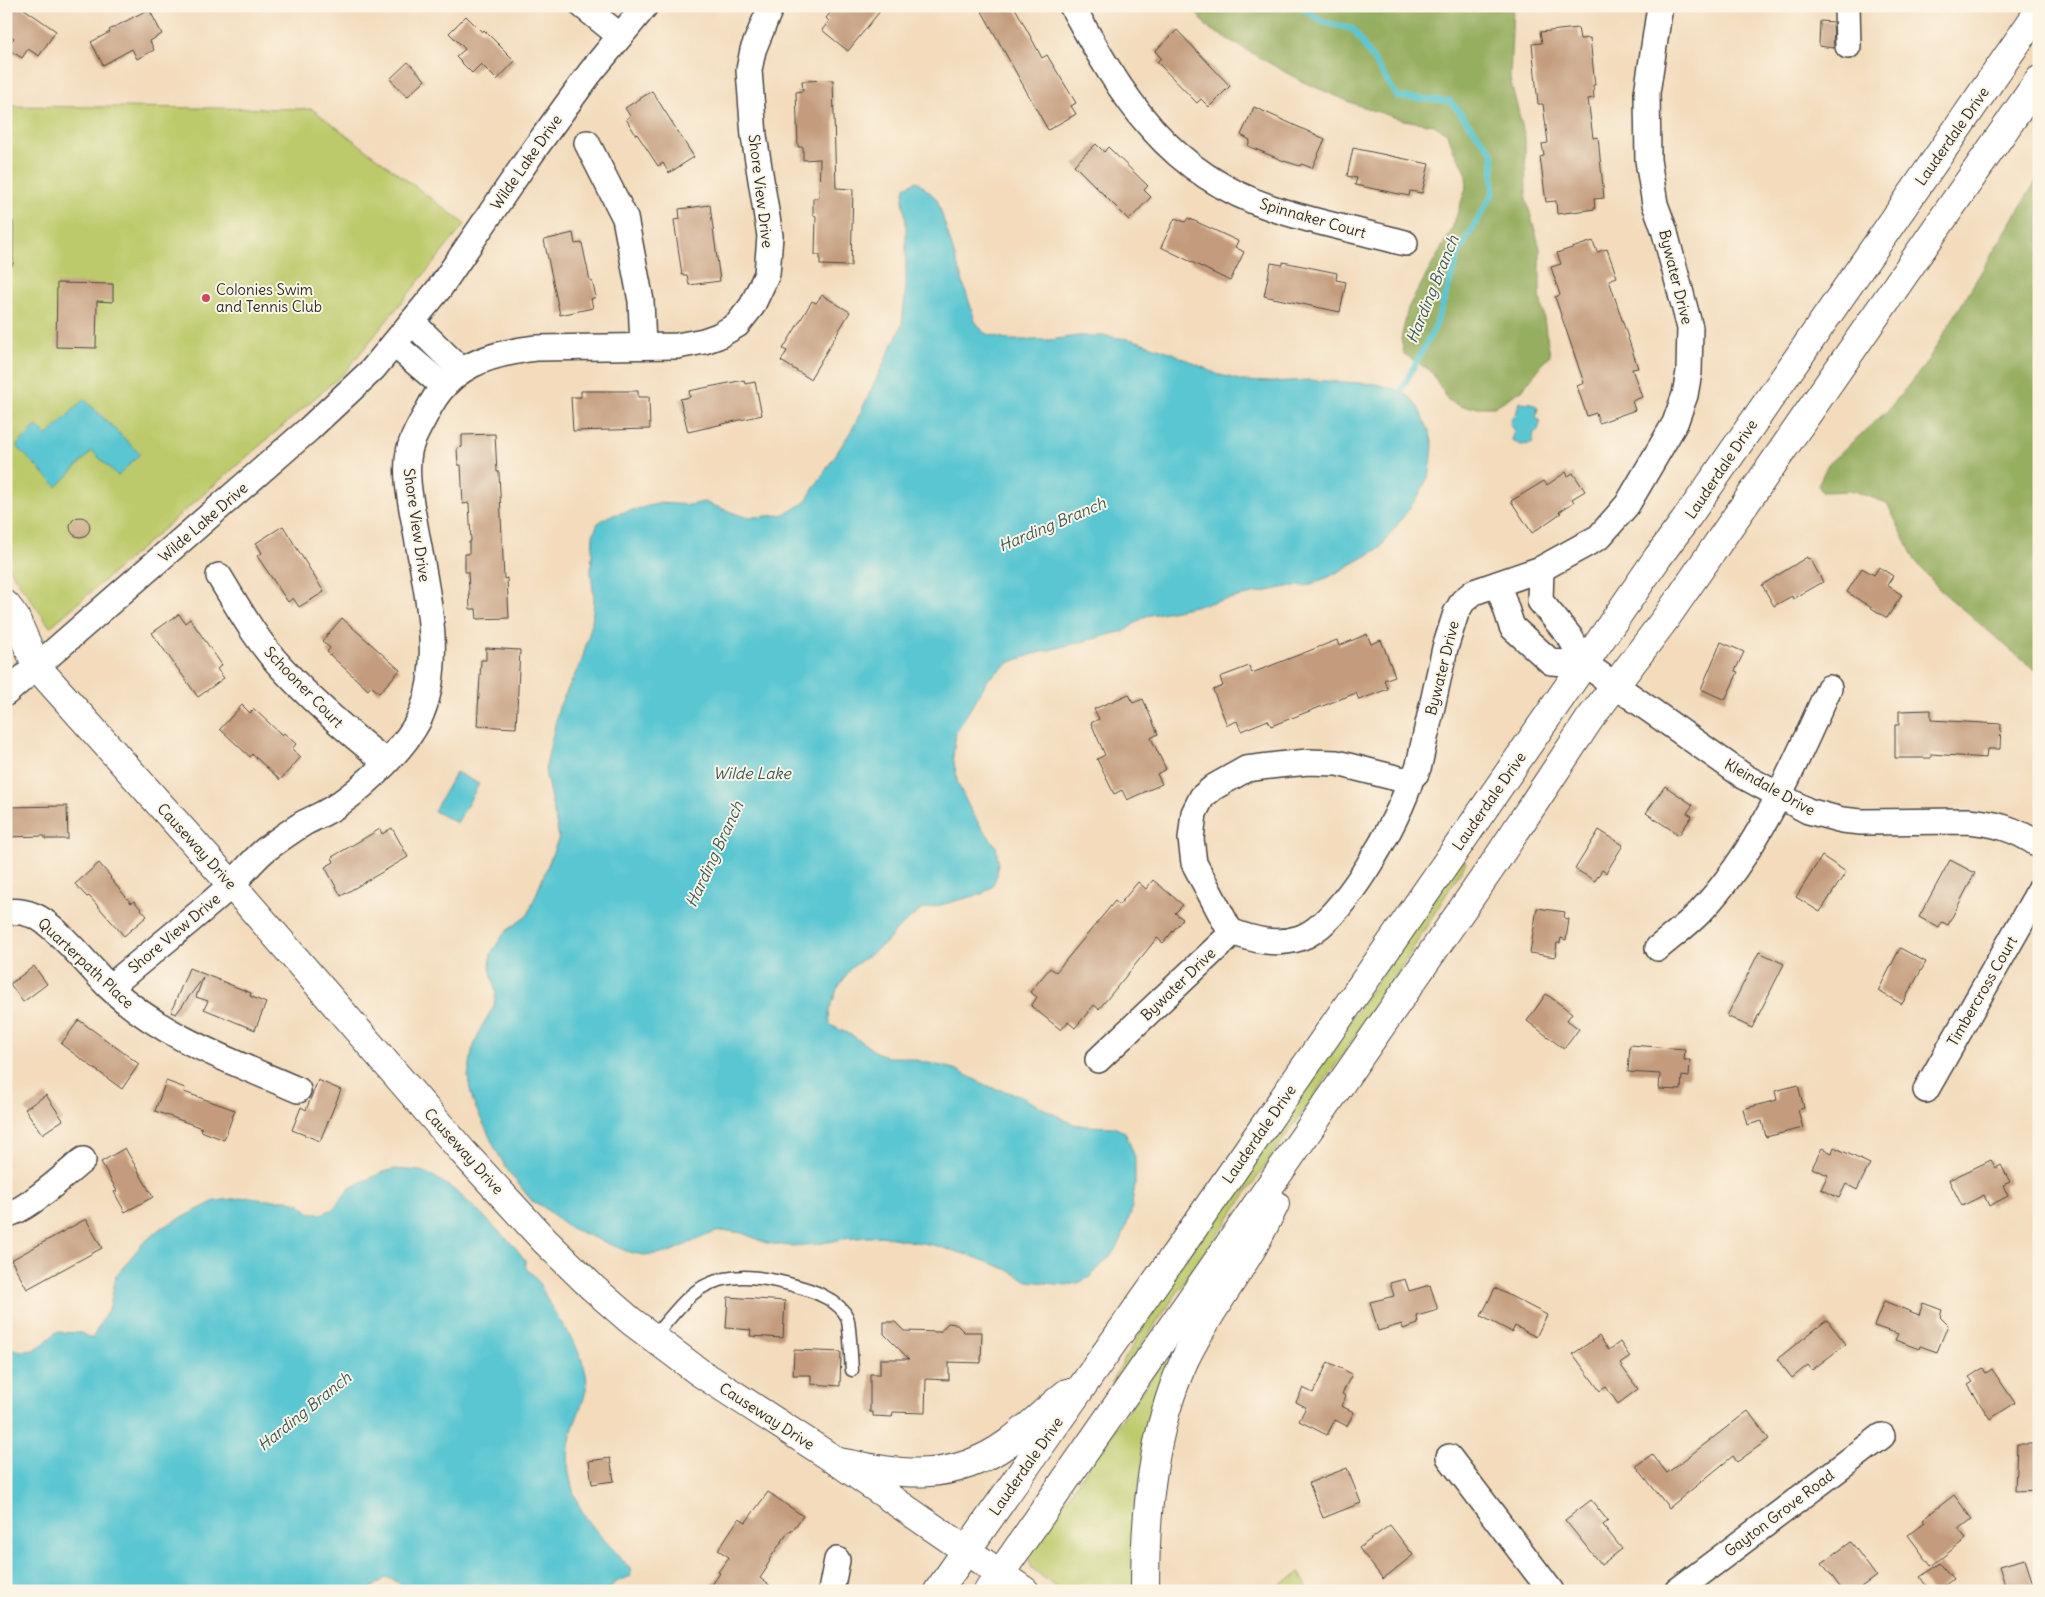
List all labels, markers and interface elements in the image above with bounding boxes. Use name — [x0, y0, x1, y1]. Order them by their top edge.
street label: Lauderdale Drive — [1911, 83, 1993, 189]
street label: Wilde Lake Drive — [486, 111, 566, 213]
street label: Shore View Drive — [745, 133, 777, 249]
street label: Spinnaker Court — [1258, 194, 1368, 242]
street label: Bywater Drive — [1655, 228, 1697, 326]
water label: Harding Branch — [1401, 231, 1463, 346]
place label: Colonies Swim and Tennis Club — [216, 280, 322, 316]
marker: Colonies Swim and Tennis Club — [200, 292, 212, 304]
street label: Lauderdale Drive — [1681, 416, 1761, 522]
street label: Shore View Drive — [400, 467, 434, 583]
street label: Wilde Lake Drive — [154, 478, 252, 566]
water label: Harding Branch — [995, 492, 1109, 556]
street label: Bywater Drive — [1421, 619, 1463, 717]
street label: Schooner Court — [260, 642, 348, 732]
street label: Lauderdale Drive — [1448, 748, 1530, 854]
street label: Kleindale Drive — [1721, 754, 1819, 820]
water label: Wilde Lake — [713, 763, 792, 783]
water label: Harding Branch — [681, 797, 748, 910]
street label: Causeway Drive — [153, 799, 241, 893]
street label: Shore View Drive — [124, 889, 224, 977]
street label: Quarterpath Place — [34, 914, 138, 1012]
street label: Timbercross Court — [1943, 933, 2021, 1049]
street label: Bywater Drive — [1137, 944, 1219, 1024]
street label: Lauderdale Drive — [1218, 1081, 1300, 1187]
street label: Causeway Drive — [420, 1104, 508, 1198]
water label: Harding Branch — [253, 1367, 355, 1455]
street label: Causeway Drive — [716, 1378, 818, 1454]
street label: Lauderdale Drive — [985, 1413, 1067, 1519]
street label: Gayton Grove Road — [1720, 1465, 1838, 1561]

